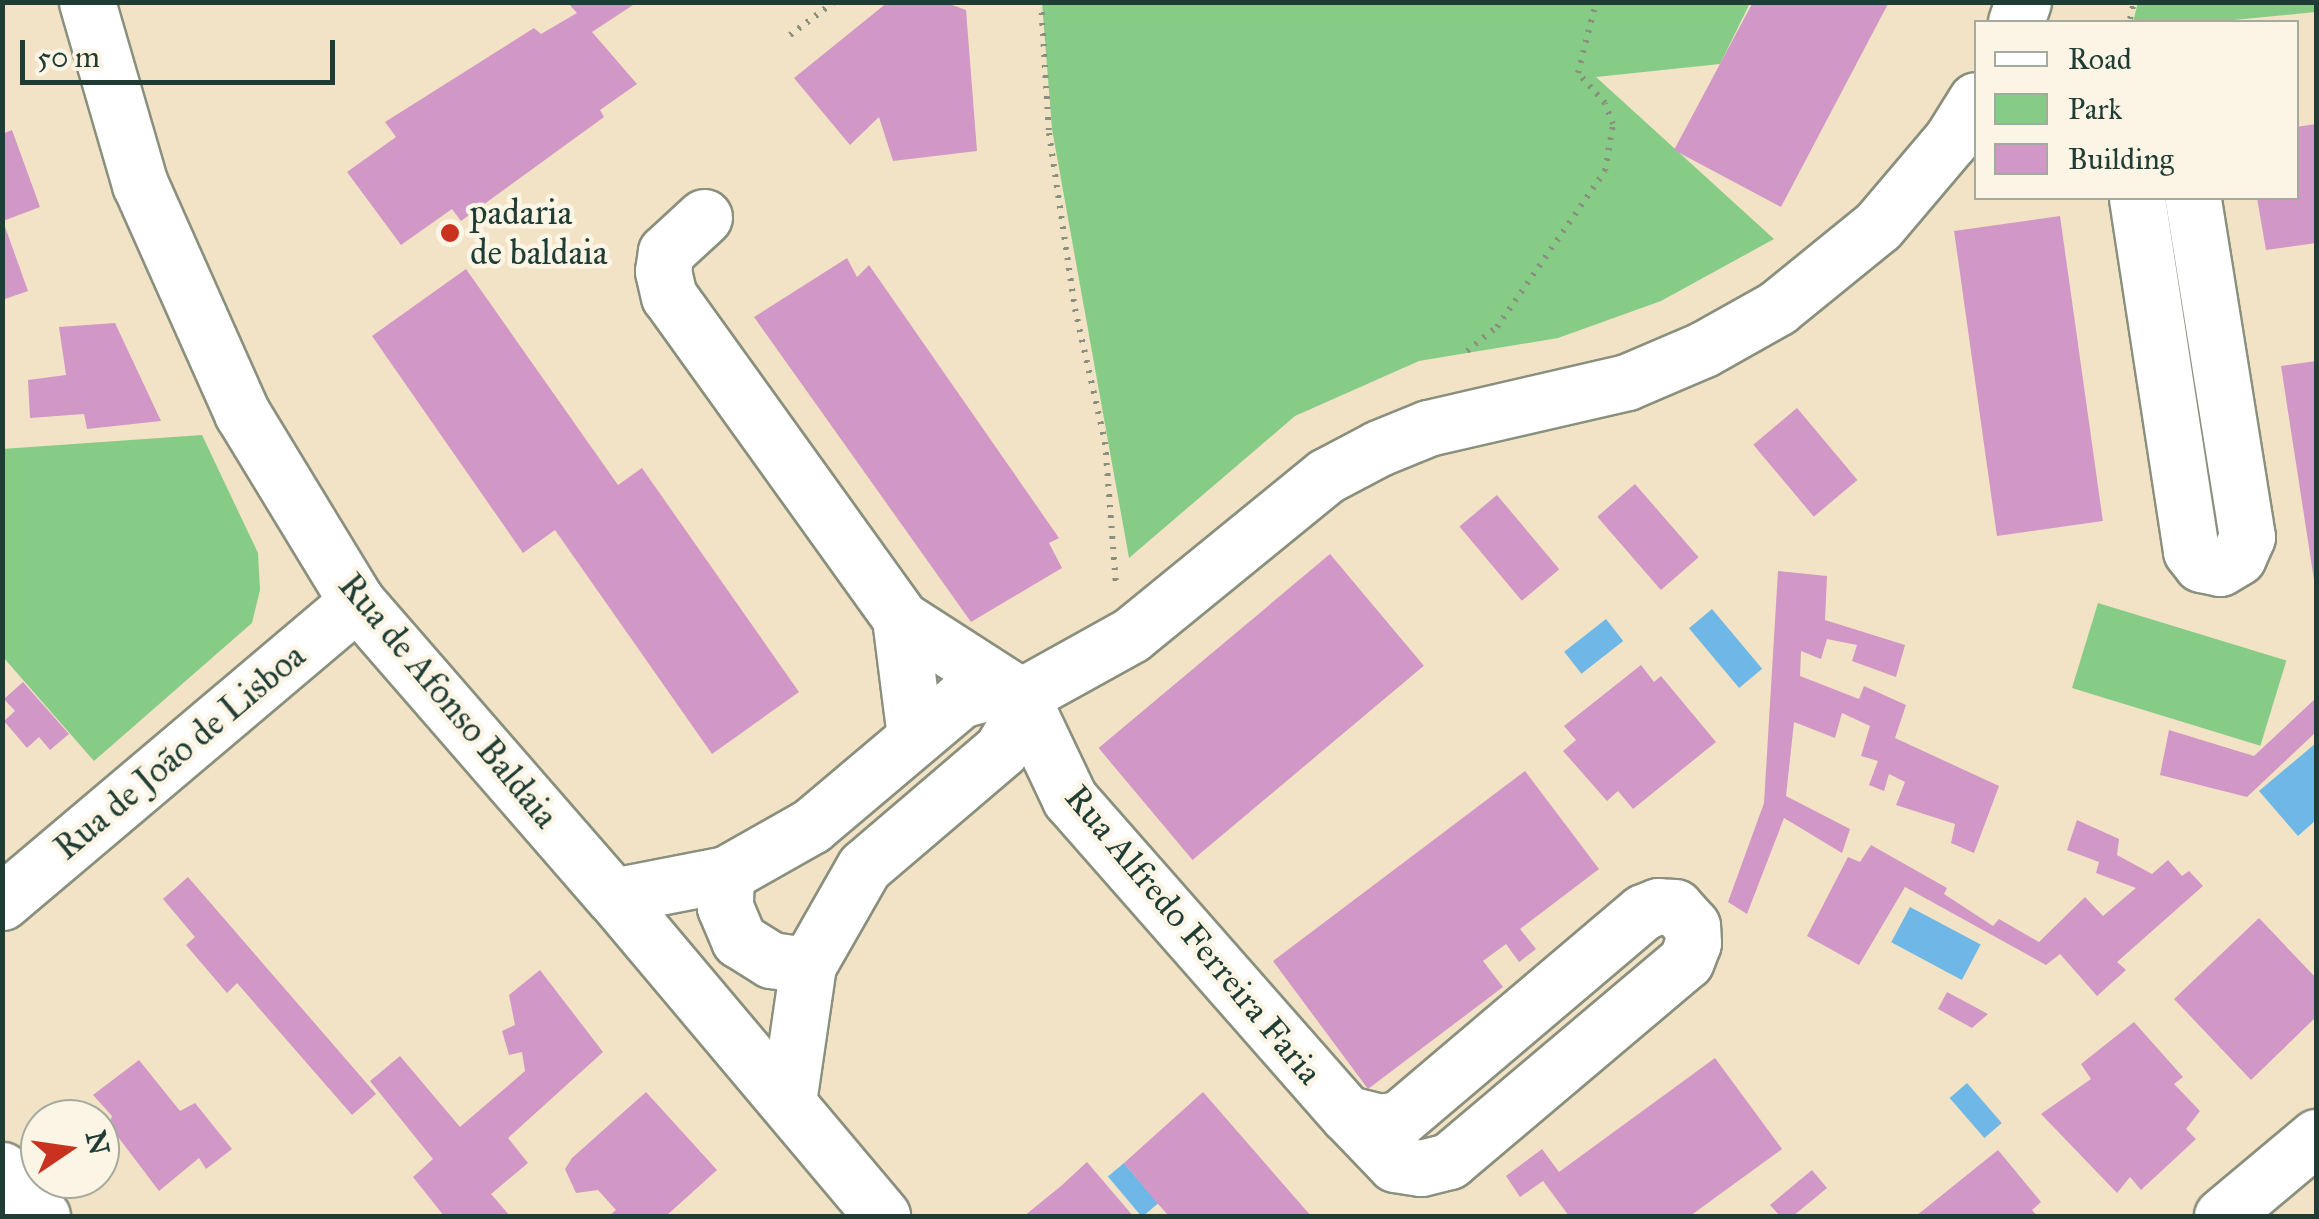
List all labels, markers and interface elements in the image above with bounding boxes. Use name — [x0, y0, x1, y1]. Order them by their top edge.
scale bar — [25, 20, 340, 82]
legend — [1974, 20, 2299, 200]
text: 50 m — [37, 39, 100, 75]
text: Road — [2068, 41, 2132, 77]
text: Park — [2068, 91, 2122, 127]
text: Building — [2068, 141, 2174, 177]
place label: padaria de baldaia — [470, 192, 608, 274]
marker: padaria de baldaia — [439, 222, 461, 244]
street label: Rua de Afonso Baldaia — [329, 565, 567, 837]
street label: Rua de João de Lisboa — [46, 635, 314, 869]
street label: Rua Alfredo Ferreira Faria — [1056, 777, 1330, 1093]
north arrow — [20, 1099, 120, 1199]
text: N — [78, 1127, 117, 1158]

